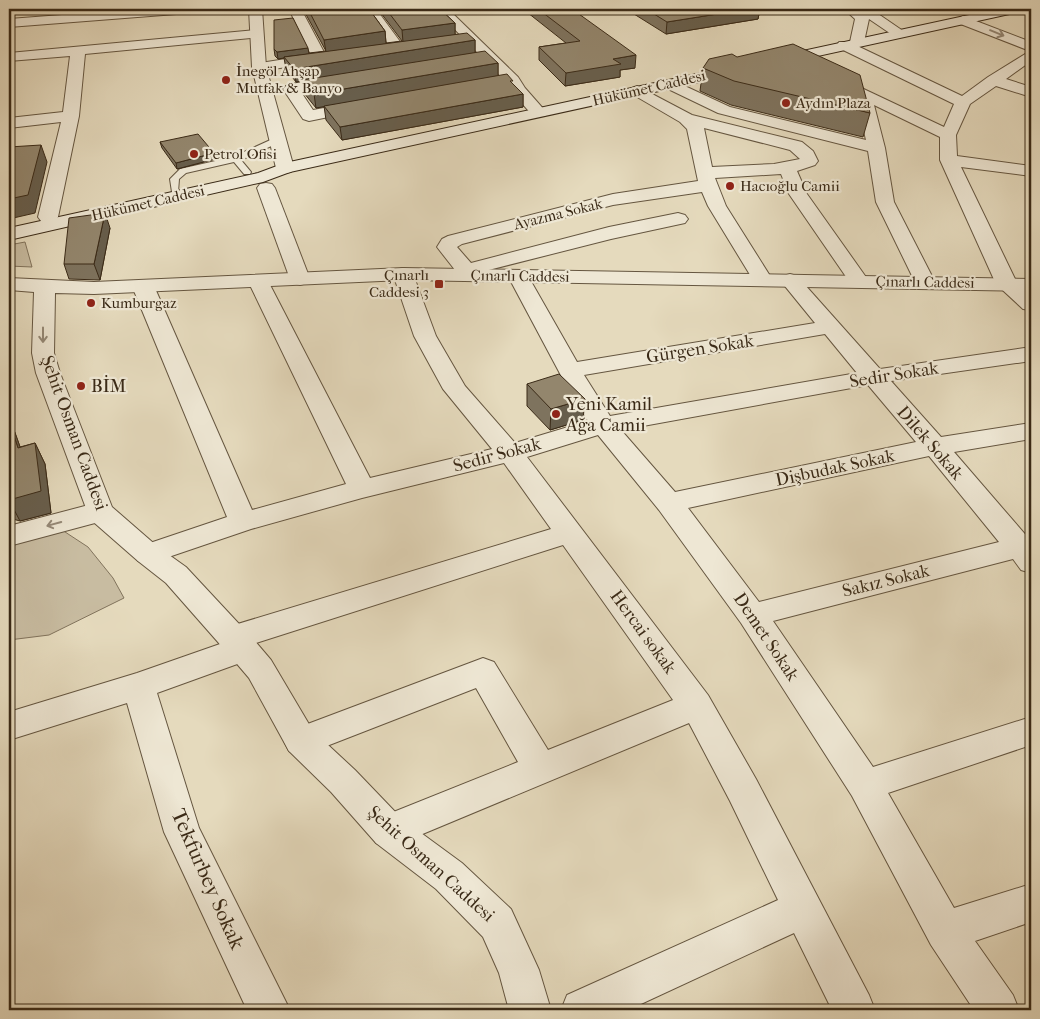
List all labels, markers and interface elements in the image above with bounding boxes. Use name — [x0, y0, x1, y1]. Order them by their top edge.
one-way arrow — [989, 29, 1004, 38]
place label: İnegöl Ahşap Mutfak & Banyo — [236, 62, 342, 97]
street label: Hükümet Caddesi — [591, 66, 708, 110]
marker: İnegöl Ahşap Mutfak & Banyo — [220, 74, 232, 86]
place label: Aydın Plaza — [795, 94, 872, 112]
marker: Aydın Plaza — [780, 97, 792, 109]
place label: Petrol Ofisi — [204, 145, 277, 163]
marker: Petrol Ofisi — [188, 148, 200, 160]
place label: Hacıoğlu Camii — [740, 177, 840, 195]
marker: Hacıoğlu Camii — [724, 180, 736, 192]
street label: Hükümet Caddesi — [90, 181, 207, 225]
street label: Ayazma Sokak — [511, 194, 604, 234]
place label: Çınarlı Caddesi 3 — [369, 266, 430, 301]
street label: Çınarlı Caddesi — [470, 266, 570, 286]
street label: Çınarlı Caddesi — [875, 272, 975, 292]
marker: Çınarlı Caddesi 3 — [433, 278, 445, 290]
place label: Kumburgaz — [101, 294, 177, 312]
marker: Kumburgaz — [85, 297, 97, 309]
one-way arrow — [38, 327, 48, 343]
street label: Gürgen Sokak — [645, 330, 756, 368]
street label: Şehit Osman Caddesi — [36, 353, 112, 514]
street label: Sedir Sokak — [848, 357, 941, 392]
place label: BİM — [91, 375, 126, 397]
marker: BİM — [75, 380, 87, 392]
place label: Yeni Kamil Ağa Camii — [565, 394, 652, 436]
street label: Dilek Sokak — [892, 402, 968, 485]
marker: Yeni Kamil Ağa Camii — [550, 408, 562, 420]
street label: Sedir Sokak — [451, 433, 544, 477]
street label: Dişbudak Sokak — [773, 445, 897, 491]
one-way arrow — [47, 520, 63, 529]
street label: Sakız Sokak — [840, 560, 933, 602]
street label: Hercai sokak — [606, 586, 681, 679]
street label: Demet Sokak — [729, 589, 804, 686]
street label: Şehit Osman Caddesi — [363, 802, 499, 927]
street label: Tekfurbey Sokak — [166, 805, 250, 953]

